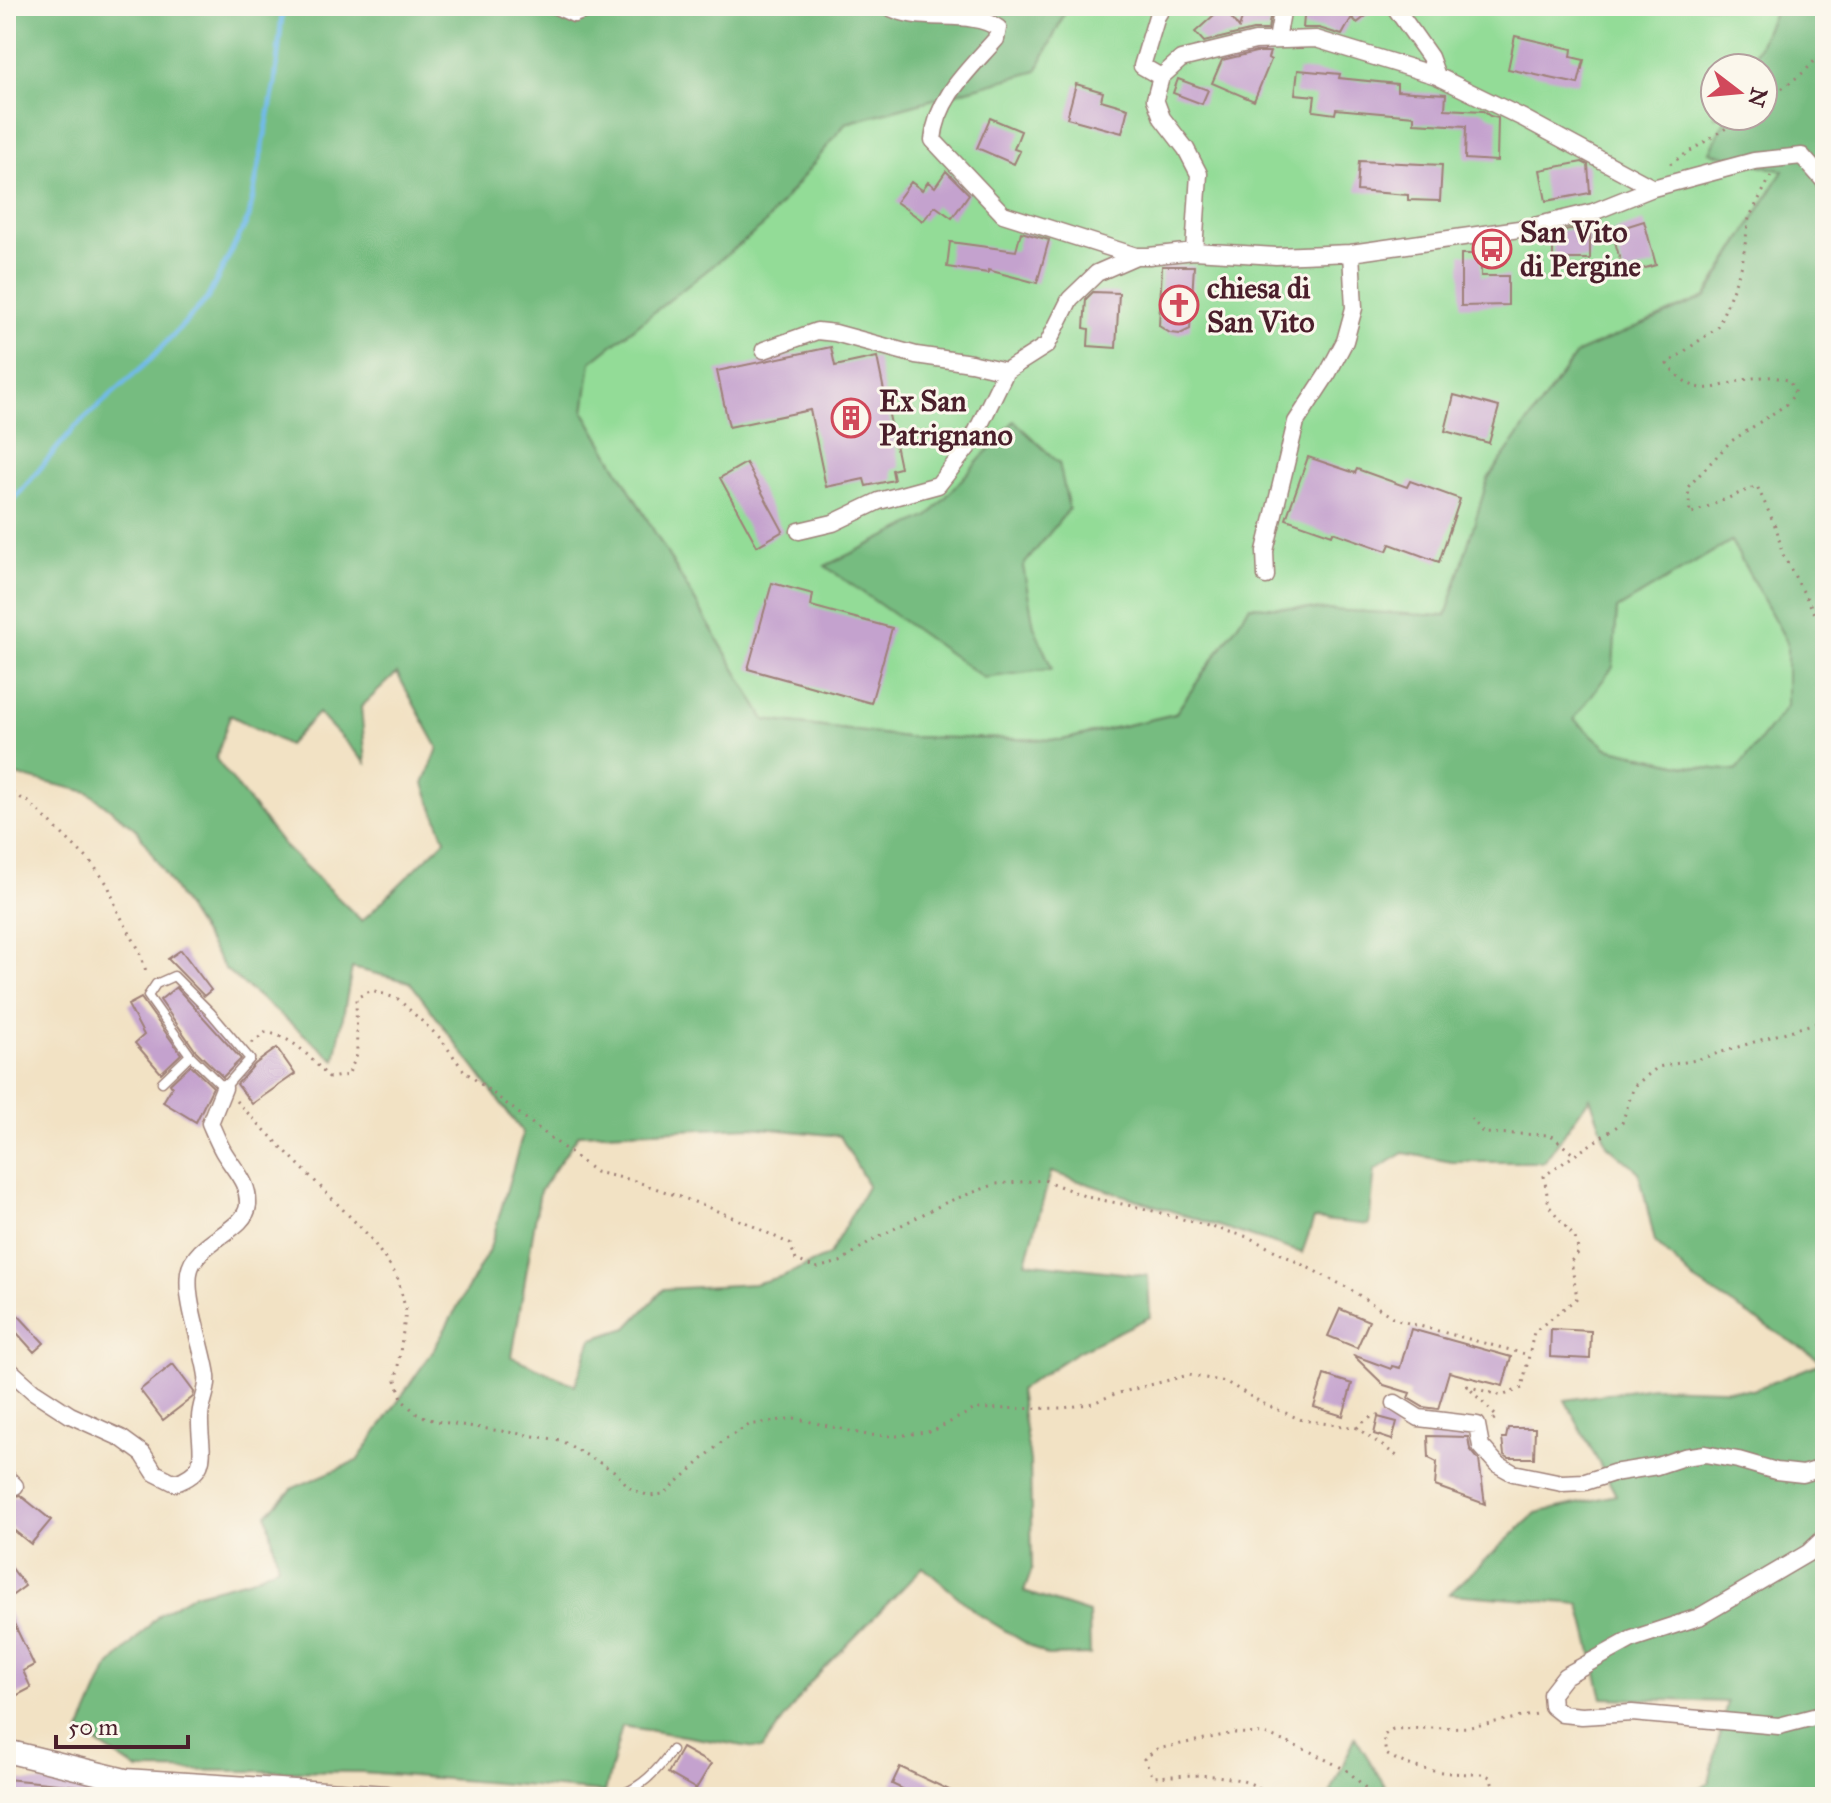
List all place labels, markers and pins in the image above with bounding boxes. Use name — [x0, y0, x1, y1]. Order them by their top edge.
place label: San Vito di Pergine — [1520, 214, 1641, 284]
bus stop icon: San Vito di Pergine — [1471, 228, 1513, 270]
place label: chiesa di San Vito — [1207, 270, 1315, 340]
church icon: chiesa di San Vito — [1158, 284, 1200, 326]
place label: Ex San Patrignano — [879, 383, 1013, 453]
building icon: Ex San Patrignano — [830, 397, 872, 439]

